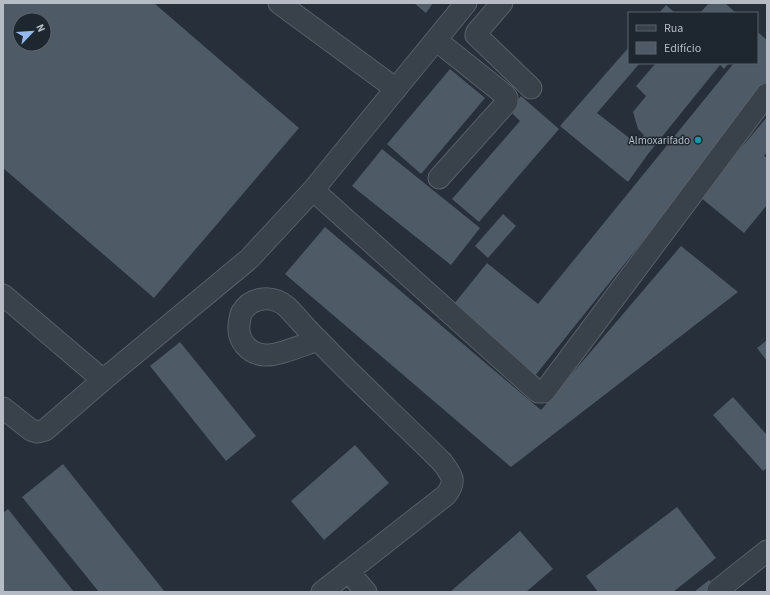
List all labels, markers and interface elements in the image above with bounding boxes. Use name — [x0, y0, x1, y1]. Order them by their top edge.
north arrow — [12, 12, 52, 52]
legend — [628, 12, 758, 64]
text: Rua — [664, 20, 683, 37]
text: N — [32, 21, 49, 34]
text: Edifício — [664, 40, 701, 57]
place label: Almoxarifado — [629, 133, 690, 148]
marker: Almoxarifado — [693, 135, 703, 145]

